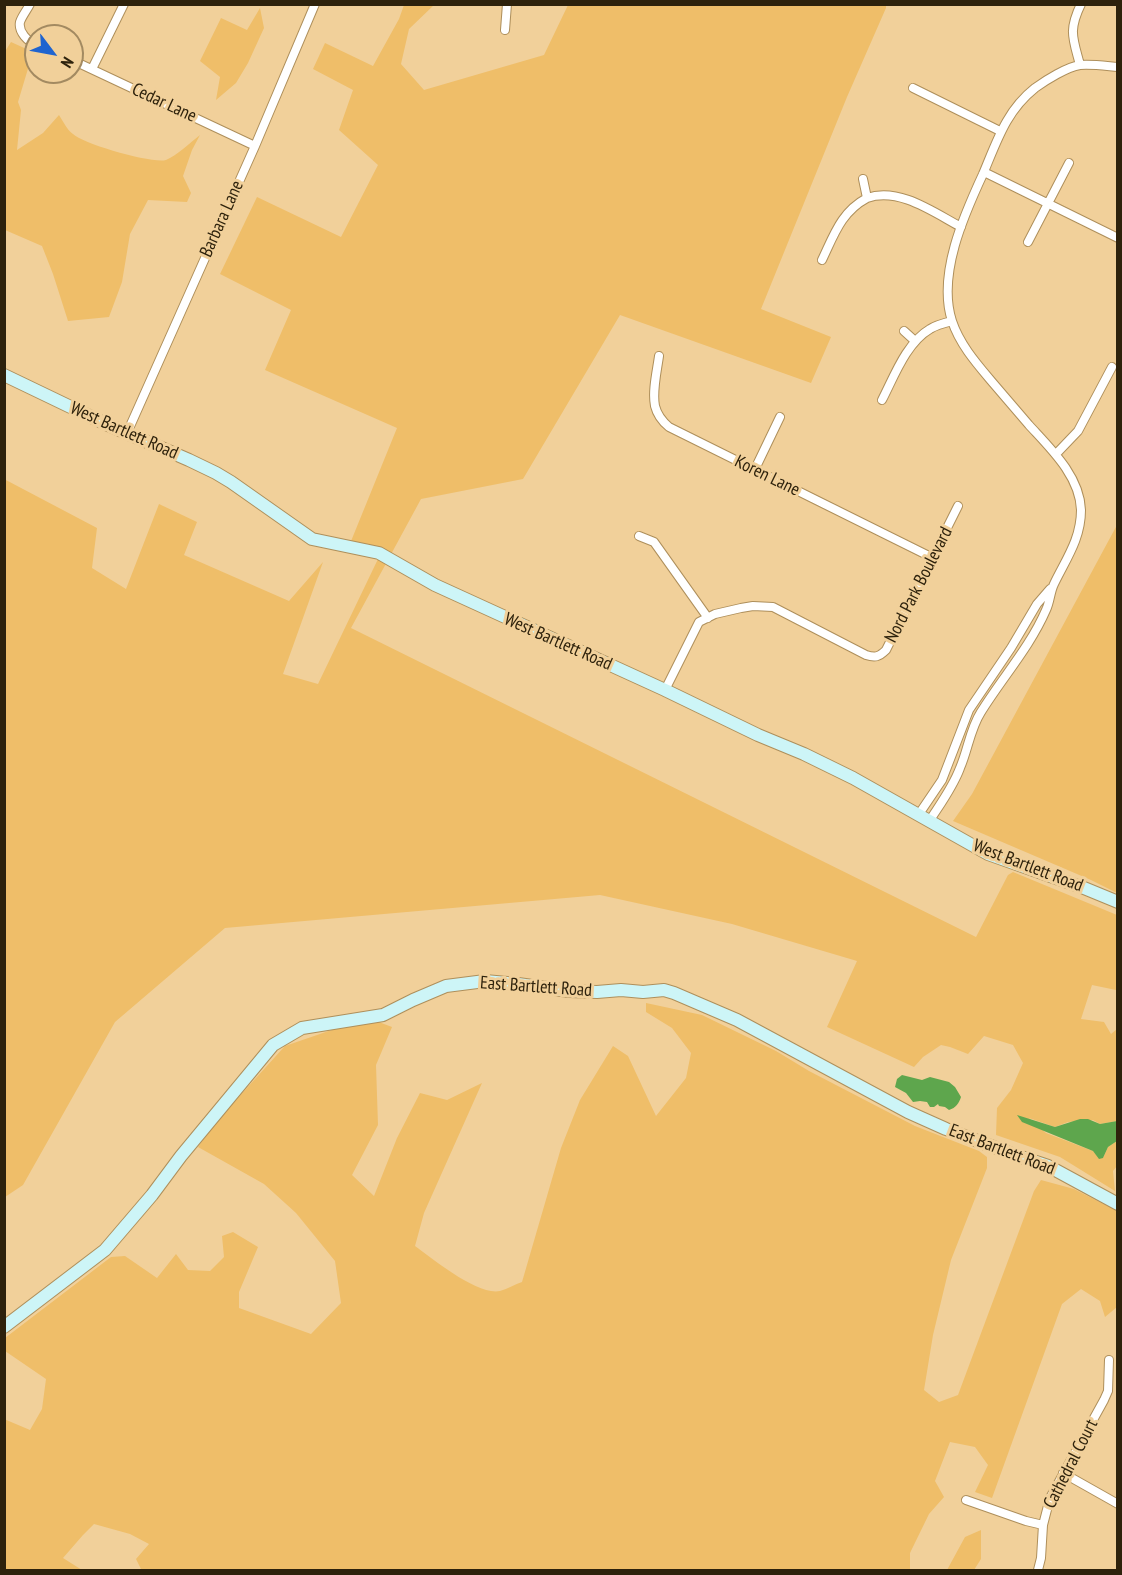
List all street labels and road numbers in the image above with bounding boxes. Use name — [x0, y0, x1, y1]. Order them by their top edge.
street label: Cedar Lane — [128, 79, 200, 127]
street label: Barbara Lane — [196, 177, 248, 261]
street label: West Bartlett Road — [67, 398, 181, 464]
street label: Koren Lane — [731, 451, 803, 501]
street label: Nord Park Boulevard — [881, 524, 957, 646]
street label: West Bartlett Road — [501, 609, 615, 675]
street label: West Bartlett Road — [970, 835, 1086, 897]
street label: East Bartlett Road — [479, 972, 593, 1002]
street label: East Bartlett Road — [946, 1120, 1058, 1180]
street label: Cathedral Court — [1039, 1416, 1103, 1512]

